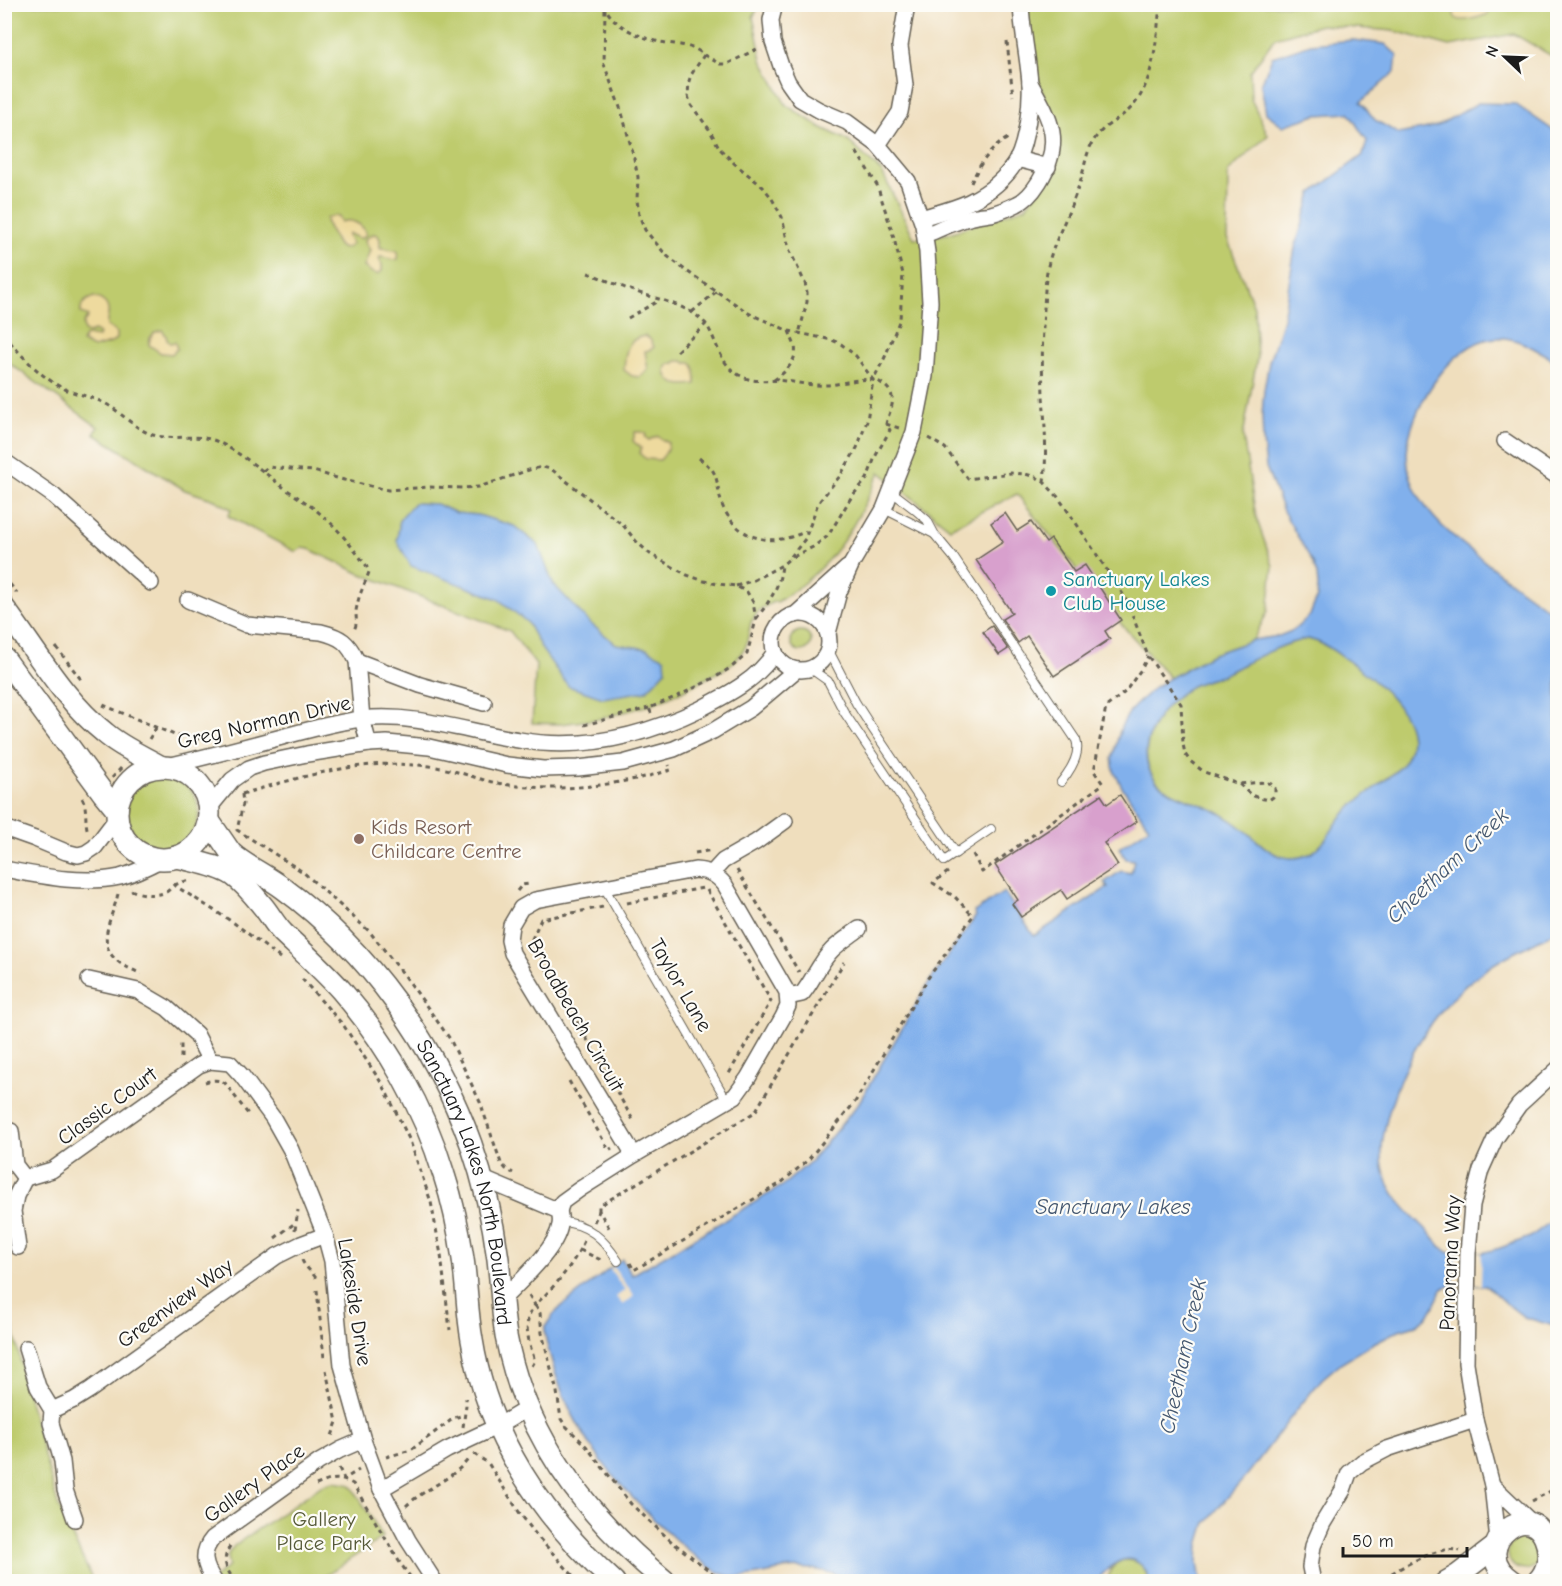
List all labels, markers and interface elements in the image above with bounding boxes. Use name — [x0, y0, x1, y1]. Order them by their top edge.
north arrow — [1475, 27, 1535, 87]
text: N — [1482, 43, 1502, 60]
place label: Sanctuary Lakes Club House — [1063, 567, 1209, 615]
marker: Sanctuary Lakes Club House — [1044, 584, 1058, 598]
street label: Greg Norman Drive — [175, 690, 353, 754]
water label: Cheetham Creek — [1381, 802, 1514, 929]
place label: Kids Resort Childcare Centre — [371, 815, 522, 863]
marker: Kids Resort Childcare Centre — [352, 832, 366, 846]
street label: Broadbeach Circuit — [523, 934, 630, 1096]
street label: Taylor Lane — [645, 934, 717, 1036]
street label: Sanctuary Lakes North Boulevard — [411, 1035, 516, 1327]
street label: Classic Court — [53, 1061, 162, 1150]
water label: Sanctuary Lakes — [1036, 1194, 1191, 1220]
street label: Panorama Way — [1434, 1194, 1466, 1331]
street label: Lakeside Drive — [333, 1237, 377, 1367]
street label: Greenview Way — [113, 1253, 238, 1353]
water label: Cheetham Creek — [1154, 1276, 1212, 1436]
street label: Gallery Place — [199, 1439, 309, 1527]
park label: Gallery Place Park — [276, 1507, 372, 1555]
scale bar — [1343, 1520, 1468, 1558]
text: 50 m — [1352, 1531, 1394, 1552]

